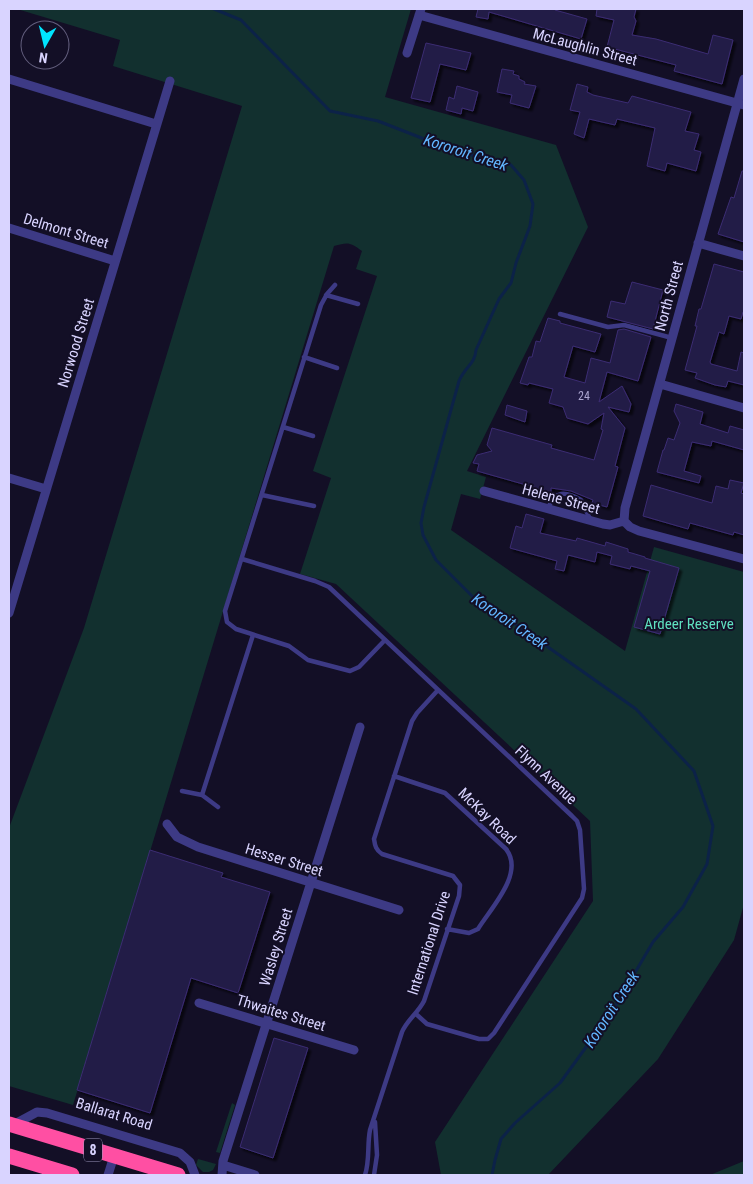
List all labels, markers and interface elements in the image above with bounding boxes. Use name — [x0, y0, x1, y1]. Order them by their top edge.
north arrow — [20, 20, 70, 70]
street label: McLaughlin Street — [531, 24, 639, 70]
text: N — [38, 49, 49, 66]
water label: Kororoit Creek — [421, 130, 511, 175]
street label: Delmont Street — [21, 210, 111, 252]
street label: North Street — [651, 259, 687, 333]
street label: Norwood Street — [54, 296, 98, 390]
house number: 24 — [578, 389, 590, 403]
street label: Helene Street — [520, 480, 602, 518]
water label: Kororoit Creek — [468, 589, 552, 654]
park label: Ardeer Reserve — [644, 615, 734, 633]
street label: Flynn Avenue — [511, 742, 581, 808]
street label: McKay Road — [454, 784, 520, 848]
street label: Hesser Street — [243, 840, 325, 880]
street label: International Drive — [404, 889, 454, 997]
street label: Wasley Street — [256, 906, 296, 988]
water label: Kororoit Creek — [580, 967, 644, 1051]
street label: Thwaites Street — [234, 991, 328, 1035]
street label: Ballarat Road — [74, 1094, 154, 1134]
road number: 8 — [84, 1138, 102, 1162]

